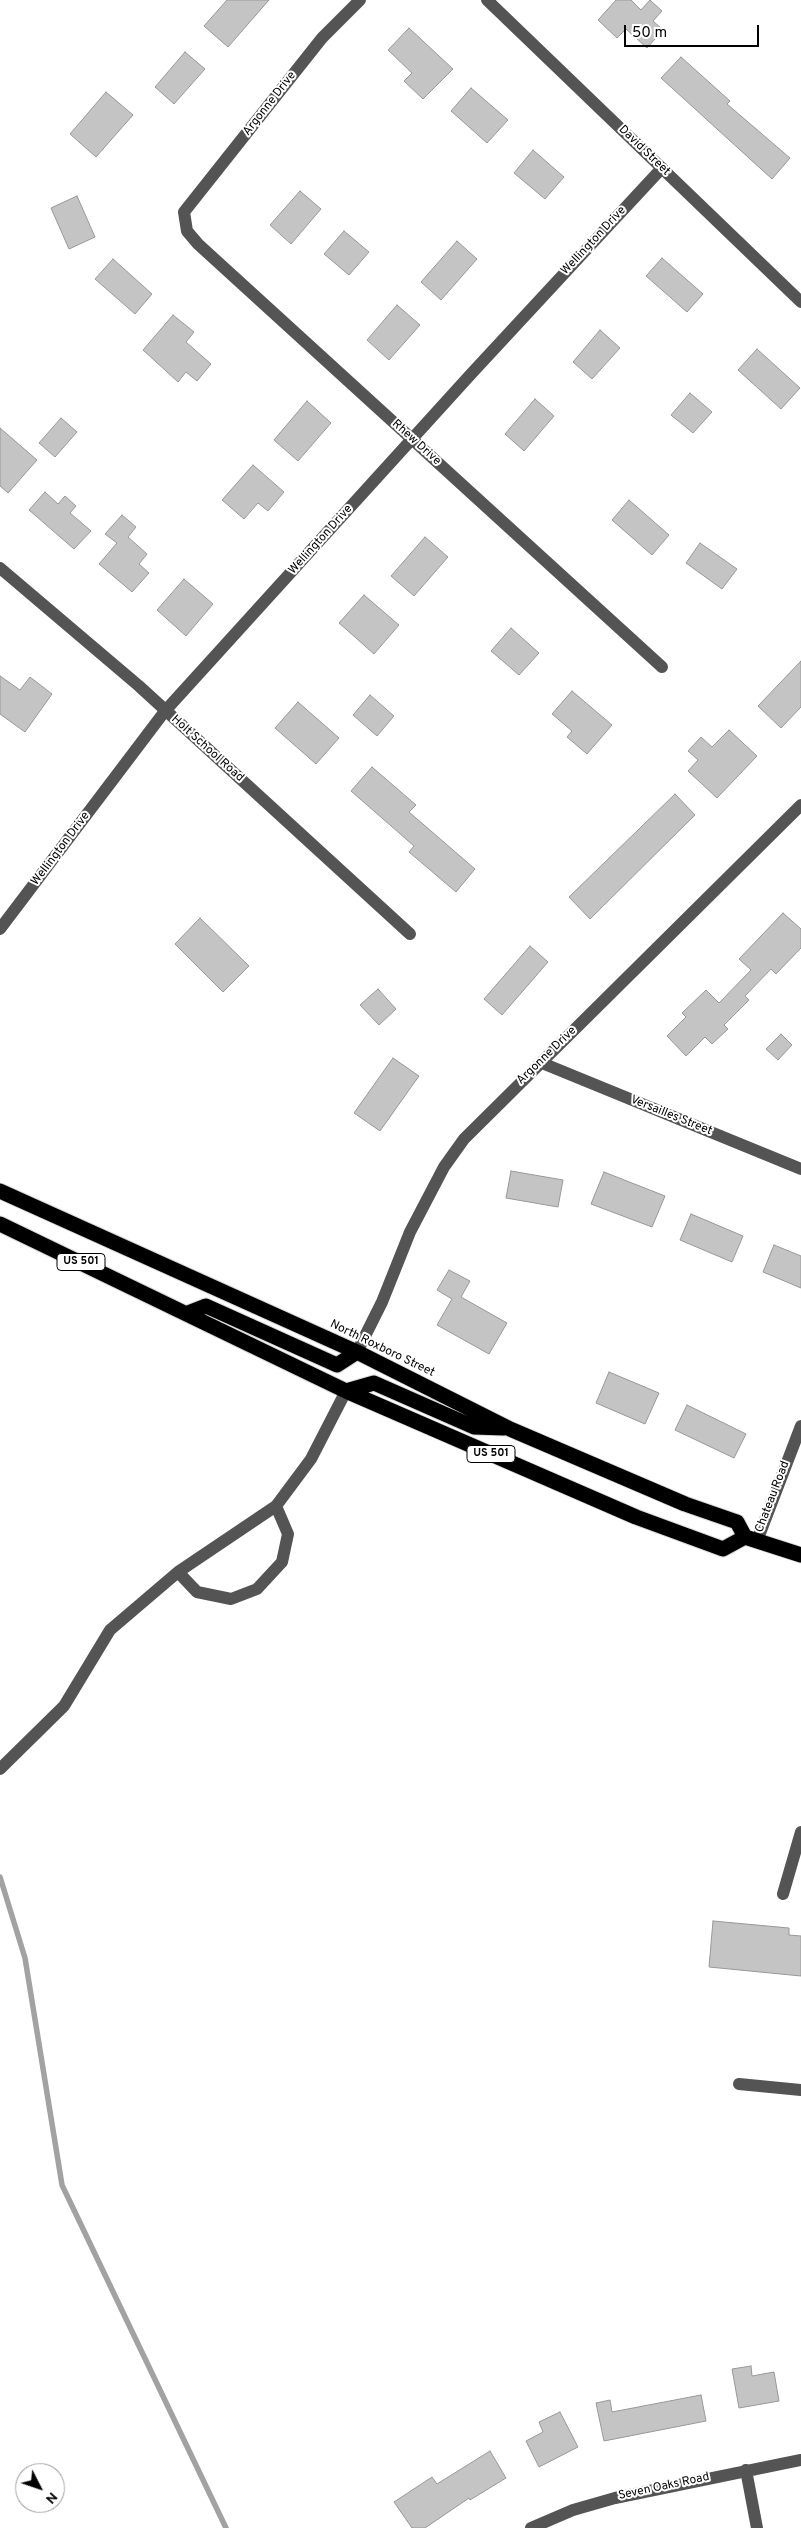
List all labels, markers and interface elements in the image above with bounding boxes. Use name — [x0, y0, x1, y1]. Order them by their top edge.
scale bar — [626, 15, 761, 47]
text: 50 m — [632, 24, 667, 43]
street label: Argonne Drive — [241, 69, 299, 139]
street label: David Street — [615, 123, 673, 179]
street label: Wellington Drive — [559, 204, 629, 278]
street label: Rhew Drive — [388, 417, 444, 469]
street label: Wellington Drive — [286, 502, 356, 578]
street label: Holt School Road — [168, 713, 246, 785]
street label: Wellington Drive — [29, 809, 93, 889]
street label: Argonne Drive — [514, 1024, 580, 1088]
street label: Versailles Street — [628, 1093, 714, 1139]
road number: US 501 — [57, 1254, 105, 1270]
street label: North Roxboro Street — [327, 1317, 437, 1381]
road number: US 501 — [467, 1446, 515, 1462]
street label: Chateau Road — [753, 1459, 793, 1535]
north arrow — [15, 2463, 65, 2513]
street label: Seven Oaks Road — [617, 2470, 711, 2504]
text: N — [41, 2488, 61, 2507]

